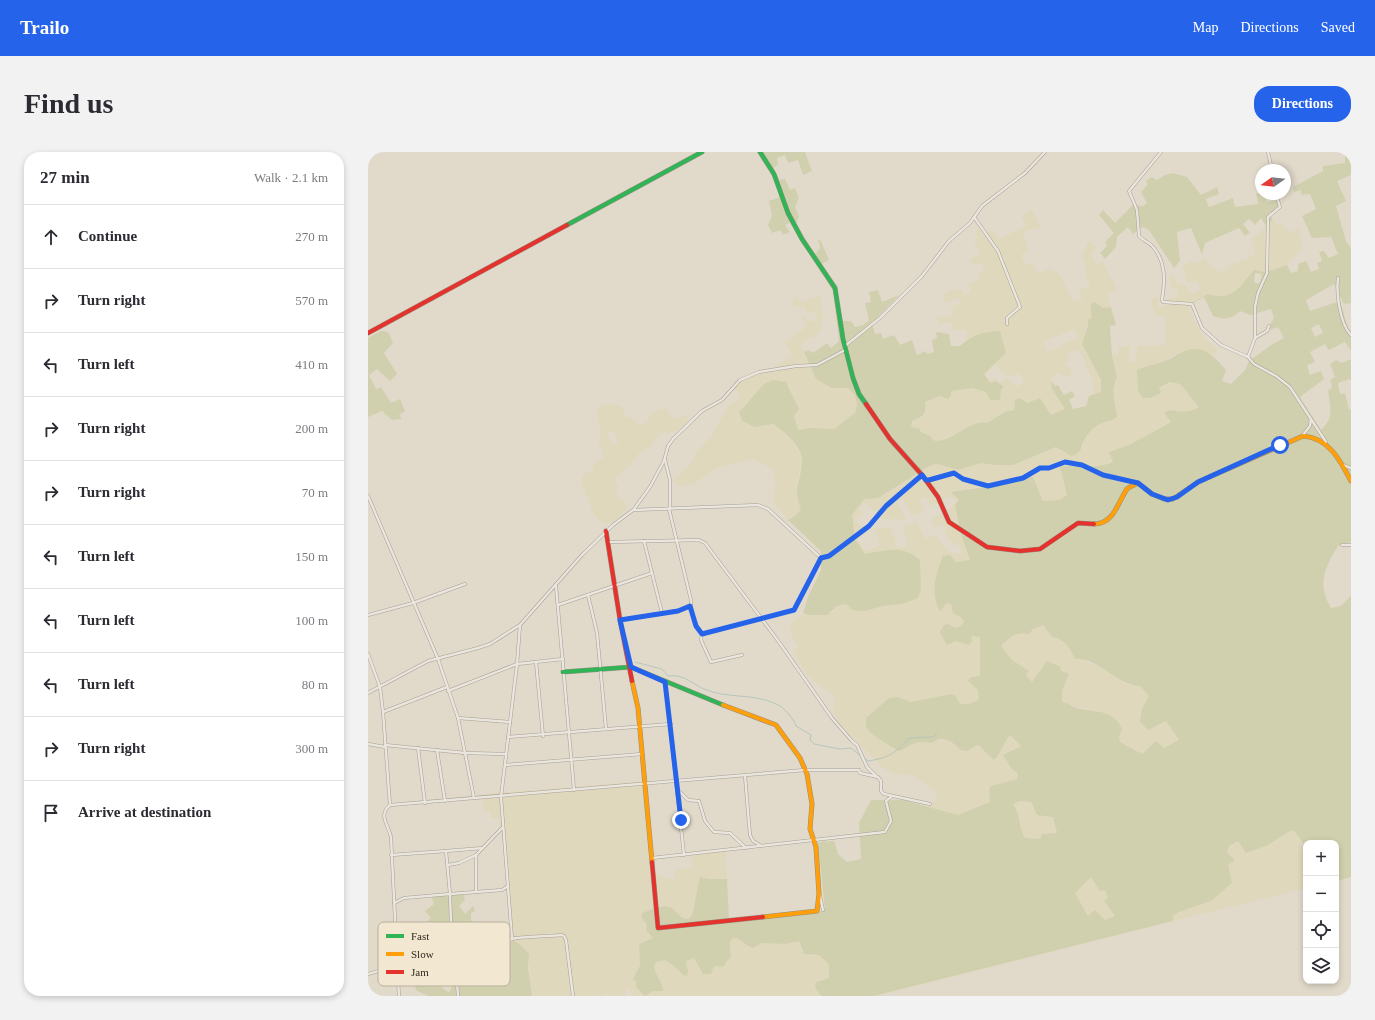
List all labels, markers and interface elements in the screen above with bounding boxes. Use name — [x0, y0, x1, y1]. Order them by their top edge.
text: Trailo — [20, 17, 69, 38]
text: Map — [1193, 20, 1218, 35]
text: Directions — [1240, 20, 1299, 35]
text: Saved — [1321, 20, 1355, 35]
button: Directions — [1254, 86, 1351, 122]
text: Find us — [24, 88, 114, 119]
north arrow — [1255, 164, 1291, 200]
text: 27 min — [40, 168, 90, 187]
text: Walk · 2.1 km — [254, 170, 328, 185]
icon: ahead — [40, 226, 62, 248]
text: Continue — [78, 228, 137, 244]
text: 270 m — [295, 229, 328, 244]
icon: right — [40, 290, 62, 312]
text: Turn right — [78, 292, 145, 308]
text: 570 m — [295, 293, 328, 308]
icon: left — [40, 354, 62, 376]
text: Turn left — [78, 356, 135, 372]
text: 410 m — [295, 357, 328, 372]
icon: right — [40, 418, 62, 440]
text: Turn right — [78, 420, 145, 436]
text: 200 m — [295, 421, 328, 436]
route start — [1271, 436, 1289, 454]
icon: right — [40, 482, 62, 504]
text: Turn right — [78, 484, 145, 500]
text: 70 m — [302, 485, 328, 500]
icon: left — [40, 546, 62, 568]
text: Turn left — [78, 548, 135, 564]
text: 150 m — [295, 549, 328, 564]
icon: left — [40, 610, 62, 632]
text: Turn left — [78, 612, 135, 628]
text: 100 m — [295, 613, 328, 628]
icon: left — [40, 674, 62, 696]
text: Turn left — [78, 676, 135, 692]
text: 80 m — [302, 677, 328, 692]
icon: right — [40, 738, 62, 760]
text: Turn right — [78, 740, 145, 756]
text: 300 m — [295, 741, 328, 756]
icon: arrive — [40, 802, 62, 824]
text: Arrive at destination — [78, 804, 211, 820]
route end — [672, 811, 690, 829]
map controls — [1303, 840, 1339, 984]
button: + — [1303, 840, 1339, 876]
button: − — [1303, 876, 1339, 912]
button: locate — [1303, 912, 1339, 948]
legend — [378, 922, 510, 986]
text: Fast — [411, 930, 429, 942]
text: Slow — [411, 948, 434, 960]
button: layers — [1303, 948, 1339, 984]
text: Jam — [411, 966, 429, 978]

